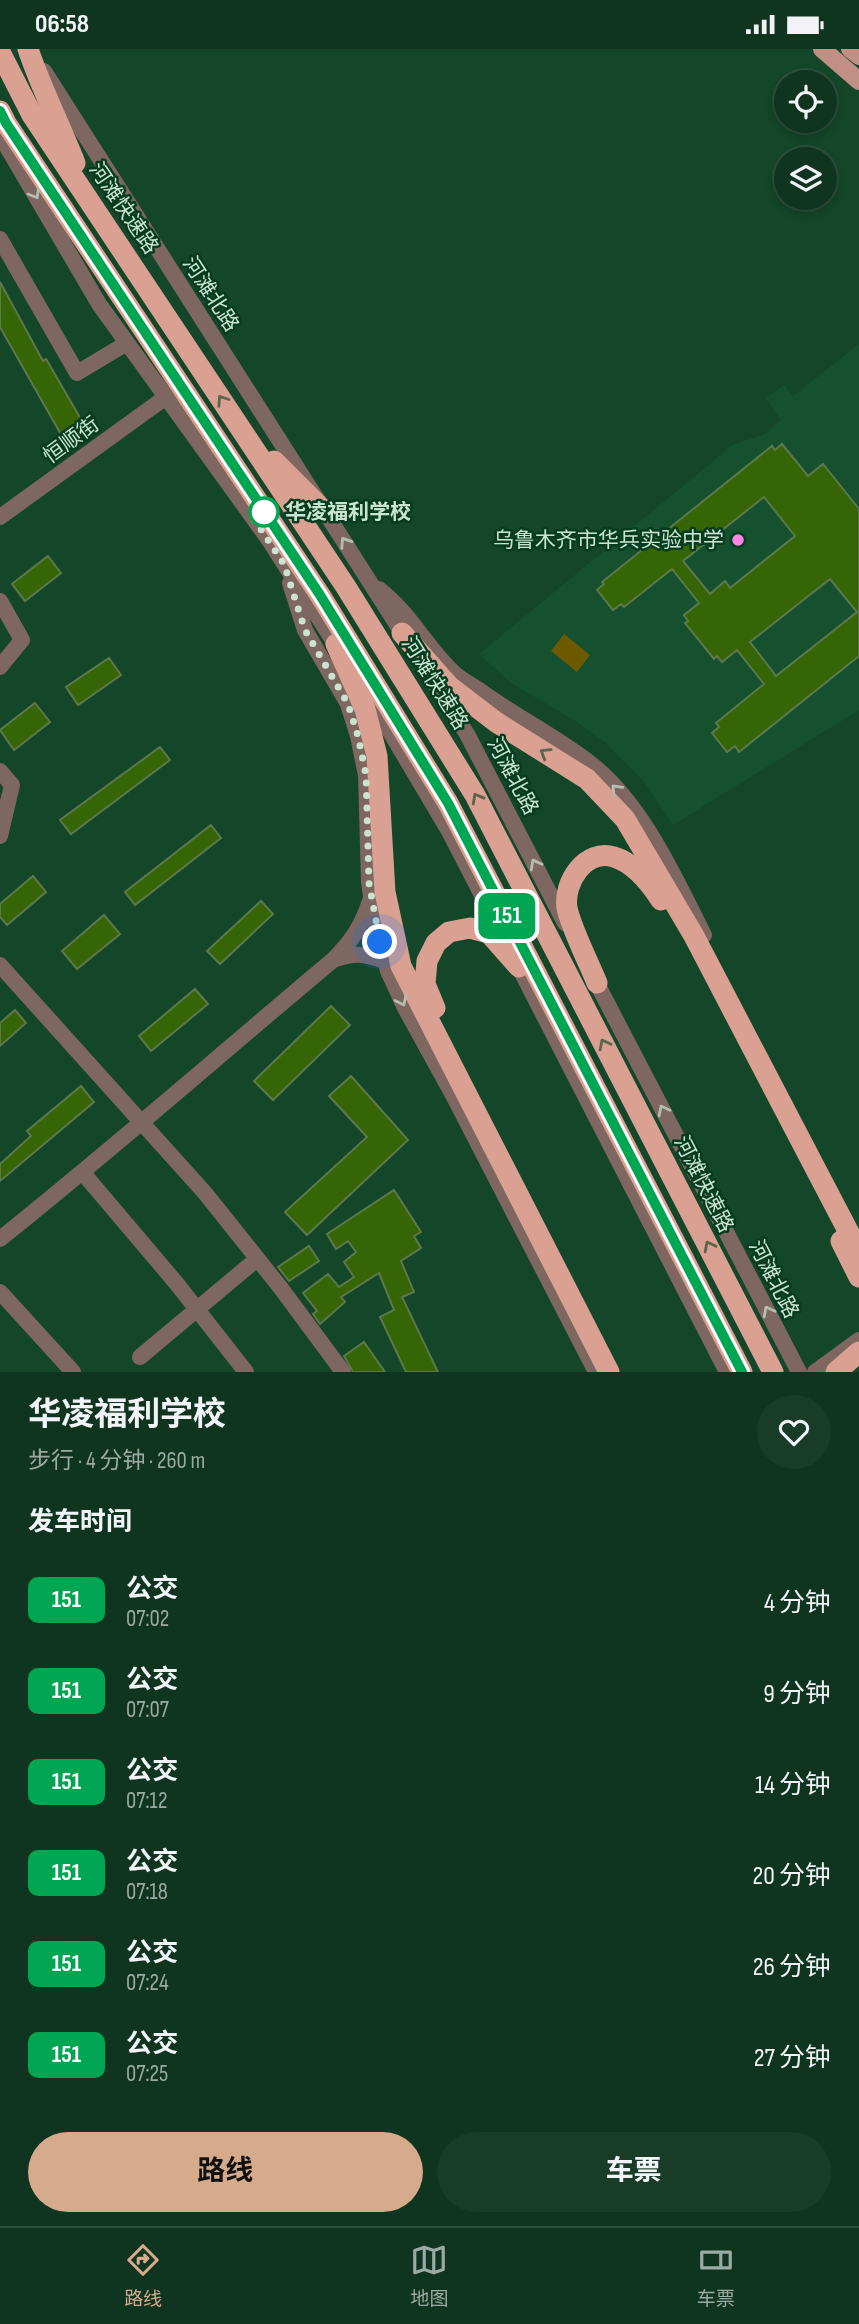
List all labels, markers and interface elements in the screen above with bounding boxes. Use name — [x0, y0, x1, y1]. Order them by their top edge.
text: 06:58 — [35, 9, 89, 40]
map controls — [774, 70, 837, 210]
button: locate — [774, 70, 837, 133]
button: layers — [774, 147, 837, 210]
street label: 河滩快速路 — [84, 158, 163, 259]
one-way arrow — [26, 187, 39, 200]
street label: 河滩北路 — [177, 252, 244, 336]
one-way arrow — [218, 395, 231, 408]
street label: 恒顺街 — [38, 412, 104, 469]
marker: 华凌福利学校 — [249, 497, 279, 527]
place label: 华凌福利学校 — [285, 500, 411, 525]
place label: 乌鲁木齐市华兵实验中学 — [493, 528, 724, 553]
marker: 乌鲁木齐市华兵实验中学 — [730, 532, 746, 548]
one-way arrow — [340, 537, 353, 550]
street label: 河滩快速路 — [396, 632, 473, 734]
street label: 河滩北路 — [482, 733, 543, 819]
one-way arrow — [540, 749, 553, 762]
one-way arrow — [612, 784, 625, 797]
one-way arrow — [472, 793, 485, 806]
one-way arrow — [530, 859, 543, 872]
line badge: 151 — [467, 893, 547, 939]
text: 151 — [492, 901, 522, 930]
your location — [362, 924, 397, 959]
one-way arrow — [394, 994, 408, 1006]
one-way arrow — [599, 1039, 613, 1051]
one-way arrow — [657, 1105, 671, 1117]
street label: 河滩快速路 — [669, 1132, 739, 1237]
street label: 河滩北路 — [743, 1236, 804, 1322]
one-way arrow — [703, 1241, 717, 1253]
one-way arrow — [762, 1306, 776, 1319]
text: 华凌福利学校 — [28, 1395, 226, 1435]
button: heart — [757, 1395, 831, 1469]
text: 步行 · 4 分钟 · 260 m — [28, 1447, 205, 1475]
text: 发车时间 — [28, 1507, 132, 1538]
text: 公交 — [126, 1574, 178, 1605]
text: 151 — [52, 1585, 81, 1614]
text: 4 分钟 — [764, 1588, 831, 1619]
text: 07:02 — [126, 1605, 169, 1633]
text: 公交 — [126, 1665, 178, 1696]
text: 151 — [52, 1676, 81, 1705]
text: 9 分钟 — [763, 1679, 831, 1710]
text: 07:07 — [126, 1696, 169, 1724]
text: 公交 — [126, 1756, 178, 1787]
text: 151 — [52, 1767, 81, 1796]
text: 14 分钟 — [755, 1770, 831, 1801]
text: 07:12 — [126, 1787, 167, 1815]
text: 公交 — [126, 1847, 178, 1878]
text: 151 — [52, 1858, 81, 1887]
text: 20 分钟 — [753, 1861, 831, 1892]
text: 07:18 — [126, 1878, 168, 1906]
text: 公交 — [126, 1938, 178, 1969]
text: 151 — [52, 1949, 81, 1978]
text: 26 分钟 — [753, 1952, 831, 1983]
text: 07:24 — [126, 1969, 169, 1997]
text: 公交 — [126, 2029, 178, 2060]
text: 151 — [52, 2040, 81, 2069]
text: 27 分钟 — [754, 2043, 831, 2074]
text: 07:25 — [126, 2060, 168, 2088]
button: 路线 — [28, 2132, 423, 2212]
button: 车票 — [437, 2132, 831, 2212]
tab: 路线 — [124, 2241, 162, 2311]
tab: 地图 — [410, 2241, 449, 2311]
tab: 车票 — [697, 2241, 735, 2311]

